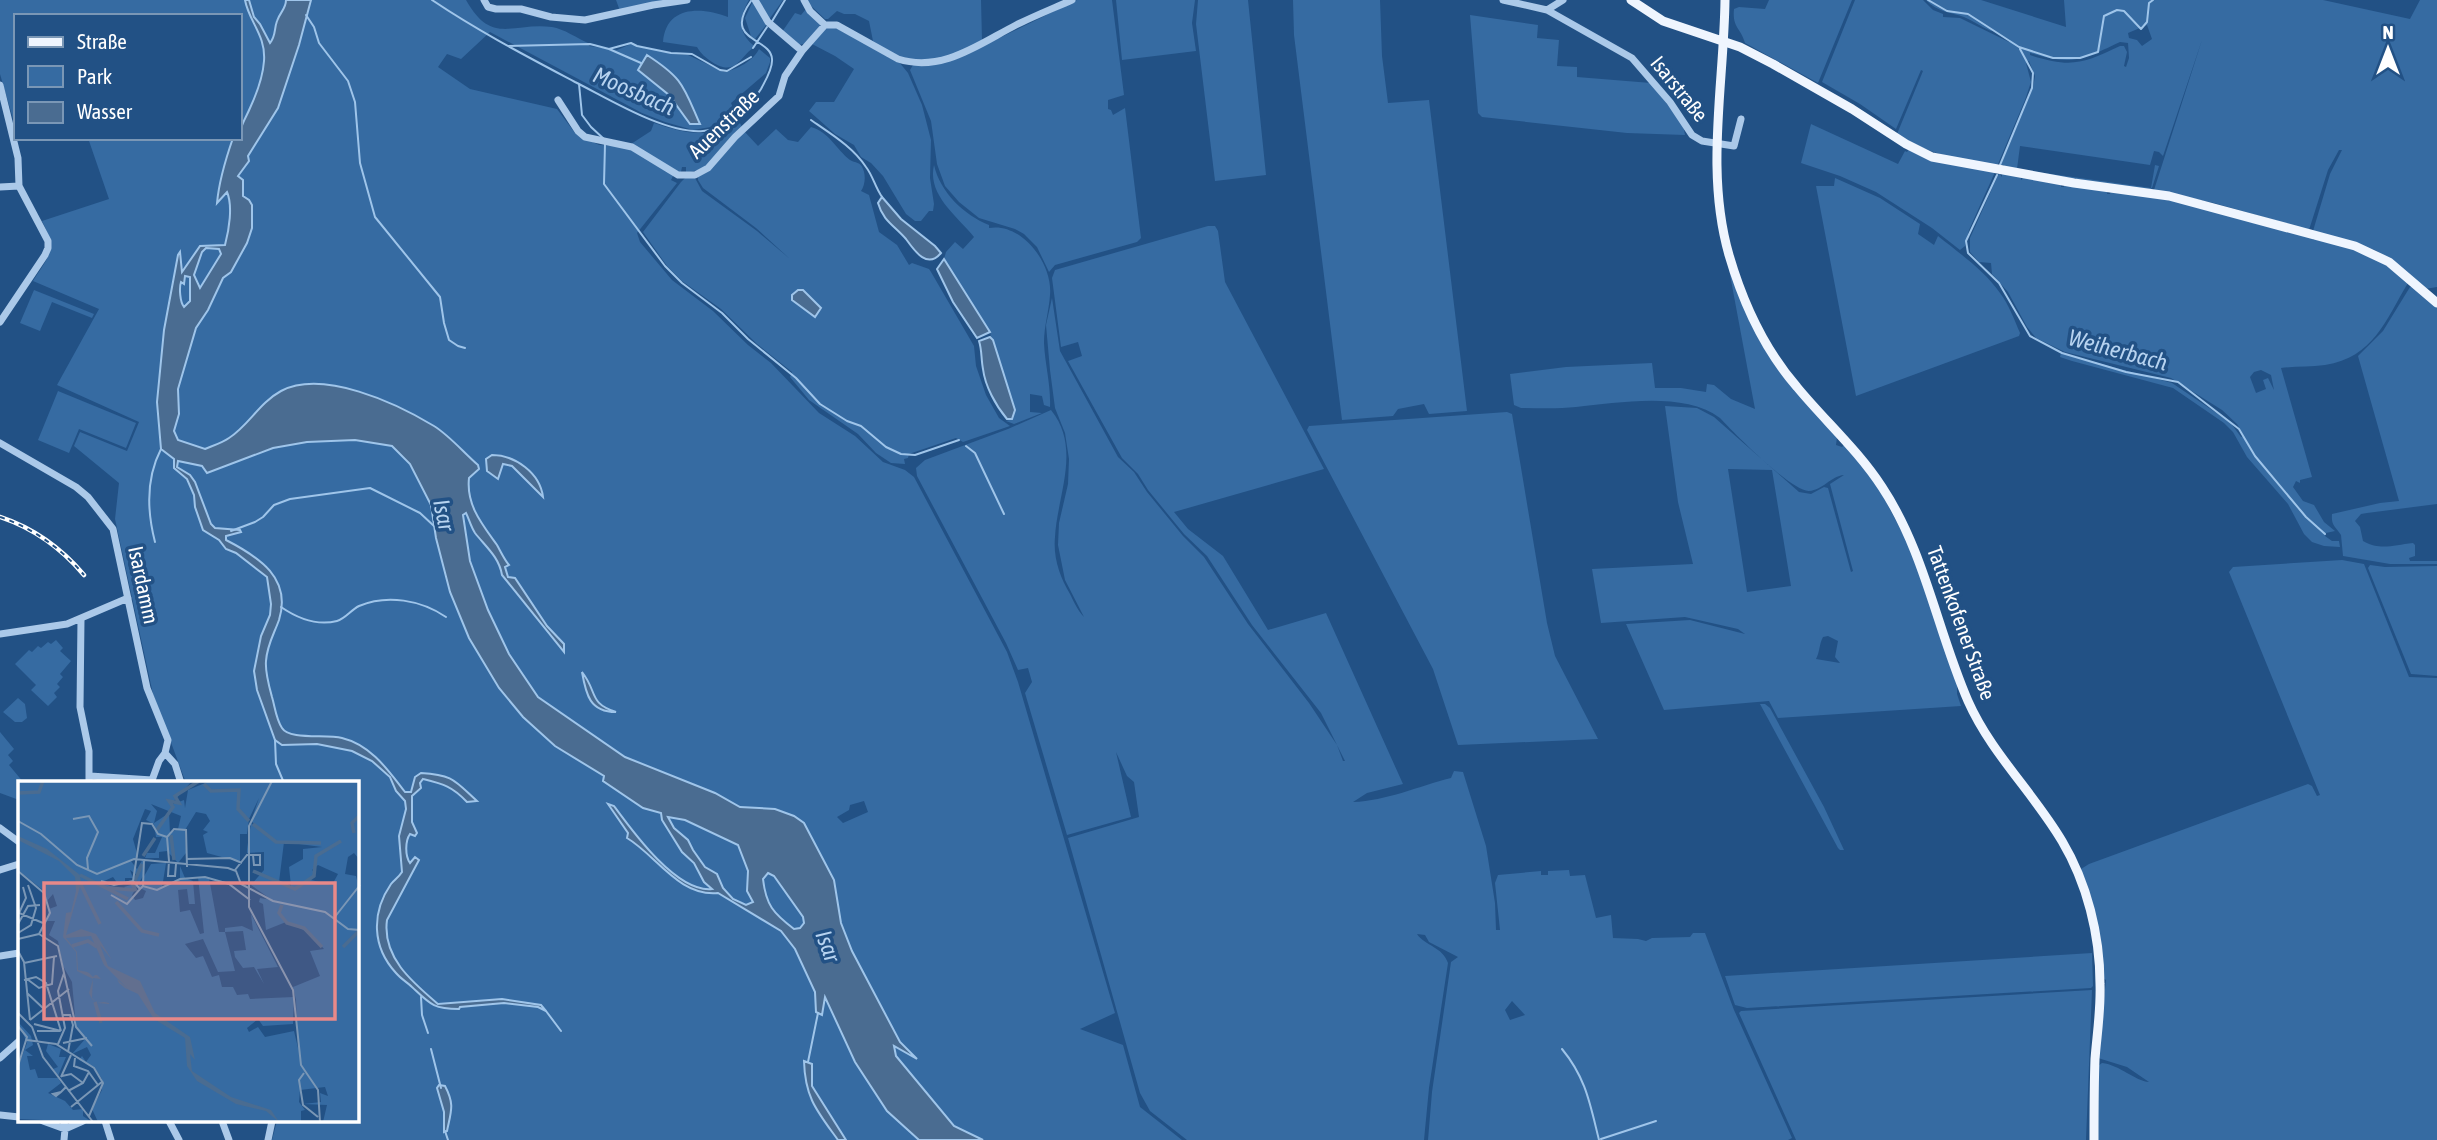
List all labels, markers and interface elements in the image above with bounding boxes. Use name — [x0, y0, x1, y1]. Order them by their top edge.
legend — [14, 14, 242, 140]
north arrow — [2353, 14, 2423, 84]
text: N — [2382, 21, 2394, 43]
text: Straße — [77, 29, 127, 53]
street label: Isarstraße — [1646, 51, 1713, 126]
water label: Moosbach — [589, 62, 679, 120]
text: Park — [77, 64, 112, 88]
street label: Auenstraße — [683, 84, 763, 163]
text: Wasser — [77, 99, 133, 123]
water label: Weiherbach — [2066, 324, 2170, 376]
water label: Isar — [428, 497, 460, 534]
street label: Tattenkofener Straße — [1923, 543, 2001, 703]
street label: Isardamm — [124, 544, 164, 626]
inset map — [18, 781, 359, 1122]
water label: Isar — [810, 927, 846, 966]

